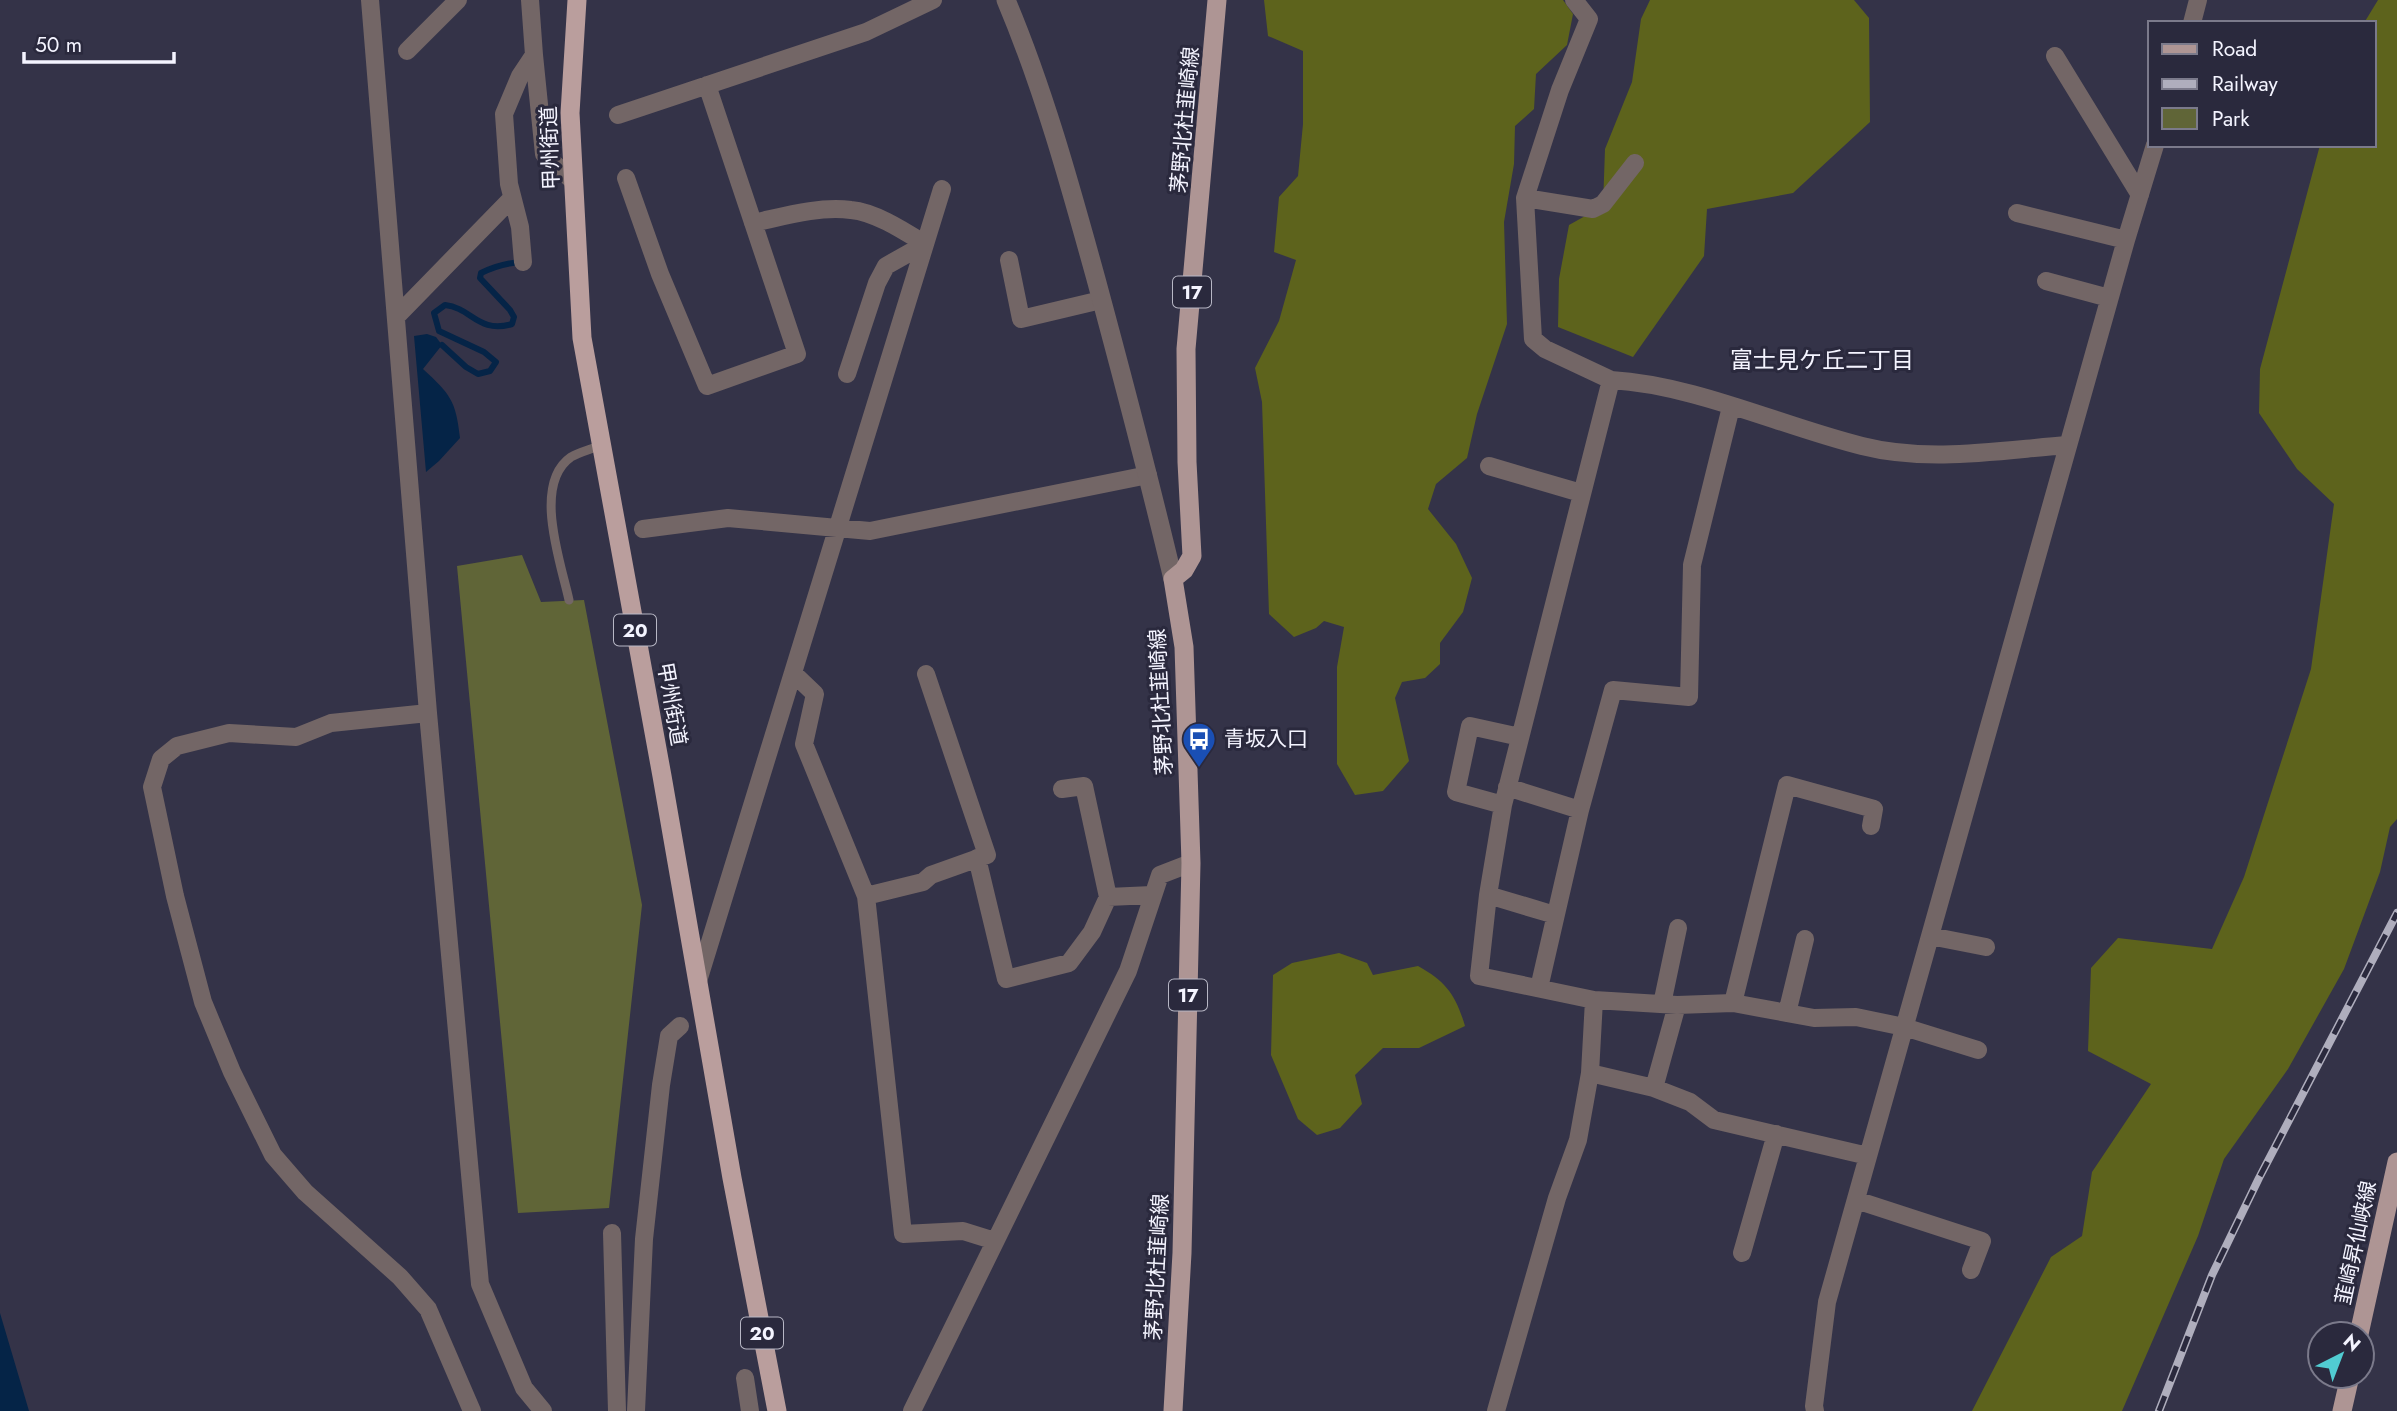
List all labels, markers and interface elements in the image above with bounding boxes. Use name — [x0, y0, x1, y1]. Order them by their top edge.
scale bar — [24, 21, 175, 65]
legend — [2148, 21, 2376, 147]
text: 50 m — [35, 30, 82, 60]
text: Road — [2212, 34, 2257, 64]
street label: 茅野北杜韮崎線 — [1164, 45, 1206, 195]
text: Railway — [2212, 69, 2278, 99]
text: Park — [2212, 104, 2250, 134]
street label: 甲州街道 — [534, 106, 566, 190]
road number: 17 — [1173, 276, 1211, 308]
district label: 富士見ケ丘二丁目 — [1730, 343, 1914, 377]
road number: 20 — [614, 614, 656, 646]
street label: 茅野北杜韮崎線 — [1142, 628, 1180, 776]
street label: 甲州街道 — [650, 660, 694, 748]
bus stop icon: 青坂入口 — [1180, 720, 1218, 769]
place label: 青坂入口 — [1224, 724, 1308, 754]
road number: 17 — [1169, 979, 1207, 1010]
street label: 韮崎昇仙峡線 — [2328, 1178, 2384, 1308]
street label: 茅野北杜韮崎線 — [1138, 1193, 1176, 1341]
road number: 20 — [741, 1317, 783, 1348]
north arrow — [2306, 1320, 2376, 1390]
text: N — [2337, 1328, 2367, 1358]

